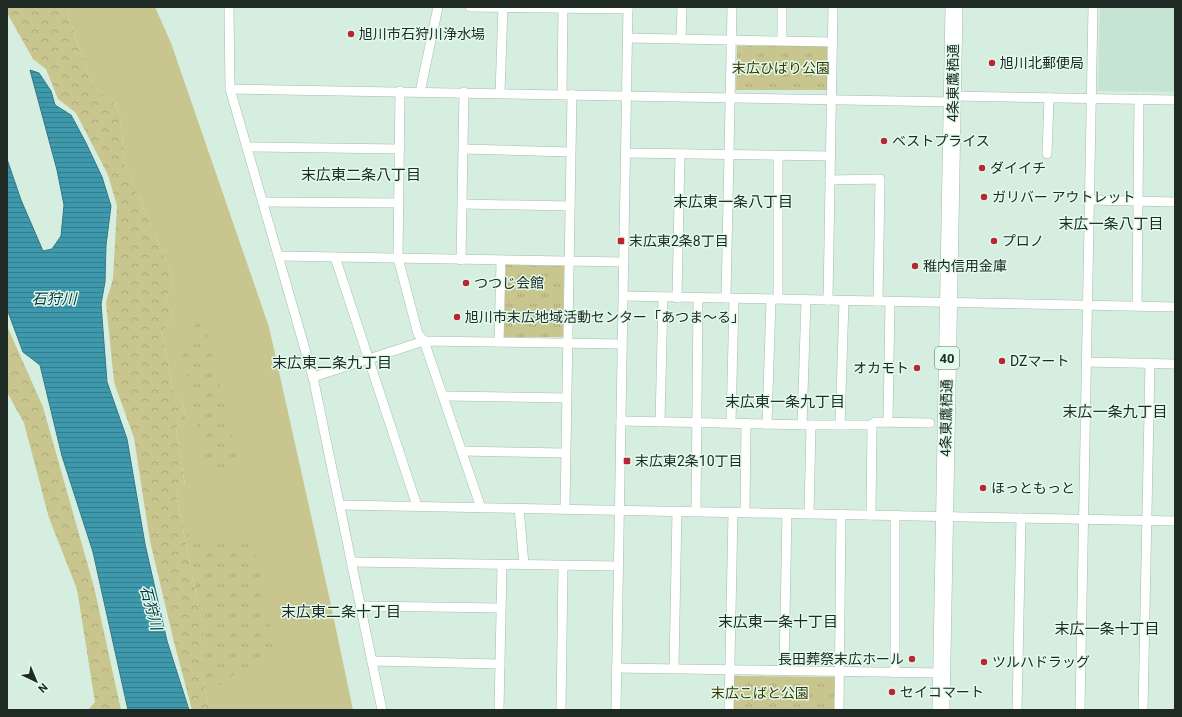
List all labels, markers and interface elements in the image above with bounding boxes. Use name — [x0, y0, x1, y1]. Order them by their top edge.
place label: 旭川市石狩川浄水場 — [359, 26, 485, 42]
marker: 旭川市石狩川浄水場 — [346, 29, 356, 39]
street label: 4条東鷹栖通 — [945, 44, 961, 122]
place label: 旭川北郵便局 — [1000, 55, 1084, 71]
marker: 旭川北郵便局 — [987, 58, 997, 68]
park label: 末広ひばり公園 — [732, 60, 830, 76]
place label: ベストプライス — [892, 133, 990, 149]
marker: ベストプライス — [879, 136, 889, 146]
place label: ダイイチ — [990, 160, 1046, 176]
marker: ダイイチ — [977, 163, 987, 173]
district label: 末広東二条八丁目 — [301, 166, 421, 184]
place label: ガリバー アウトレット — [992, 189, 1135, 205]
marker: ガリバー アウトレット — [979, 192, 989, 202]
district label: 末広東一条八丁目 — [673, 193, 793, 211]
district label: 末広一条八丁目 — [1058, 215, 1164, 233]
place label: 末広東2条8丁目 — [629, 233, 729, 249]
place label: プロノ — [1002, 233, 1044, 249]
marker: 末広東2条8丁目 — [616, 236, 626, 246]
marker: プロノ — [989, 236, 999, 246]
place label: 稚内信用金庫 — [923, 258, 1007, 274]
marker: 稚内信用金庫 — [910, 261, 920, 271]
place label: つつじ会館 — [474, 275, 544, 291]
marker: つつじ会館 — [461, 278, 471, 288]
water label: 石狩川 — [31, 290, 78, 308]
place label: 旭川市末広地域活動センター「あつま〜る」 — [465, 309, 745, 325]
marker: 旭川市末広地域活動センター「あつま〜る」 — [452, 312, 462, 322]
road number: 40 — [935, 347, 959, 369]
place label: DZマート — [1010, 353, 1069, 369]
district label: 末広東二条九丁目 — [272, 354, 392, 372]
marker: DZマート — [997, 356, 1007, 366]
place label: オカモト — [853, 360, 909, 376]
marker: オカモト — [912, 363, 922, 373]
street label: 4条東鷹栖通 — [937, 379, 955, 457]
district label: 末広東一条九丁目 — [725, 393, 845, 411]
district label: 末広一条九丁目 — [1062, 403, 1168, 421]
place label: 末広東2条10丁目 — [635, 453, 743, 469]
marker: 末広東2条10丁目 — [622, 456, 632, 466]
place label: ほっともっと — [991, 480, 1075, 496]
marker: ほっともっと — [978, 483, 988, 493]
water label: 石狩川 — [136, 584, 166, 634]
district label: 末広東二条十丁目 — [281, 603, 401, 621]
district label: 末広東一条十丁目 — [718, 613, 838, 631]
district label: 末広一条十丁目 — [1054, 620, 1160, 638]
place label: 長田葬祭末広ホール — [778, 651, 904, 667]
marker: 長田葬祭末広ホール — [907, 654, 917, 664]
place label: ツルハドラッグ — [992, 654, 1090, 670]
marker: ツルハドラッグ — [979, 657, 989, 667]
north arrow — [16, 661, 56, 701]
text: N — [35, 680, 50, 695]
place label: セイコマート — [900, 684, 984, 700]
park label: 末広こばと公園 — [711, 685, 809, 701]
marker: セイコマート — [887, 687, 897, 697]

